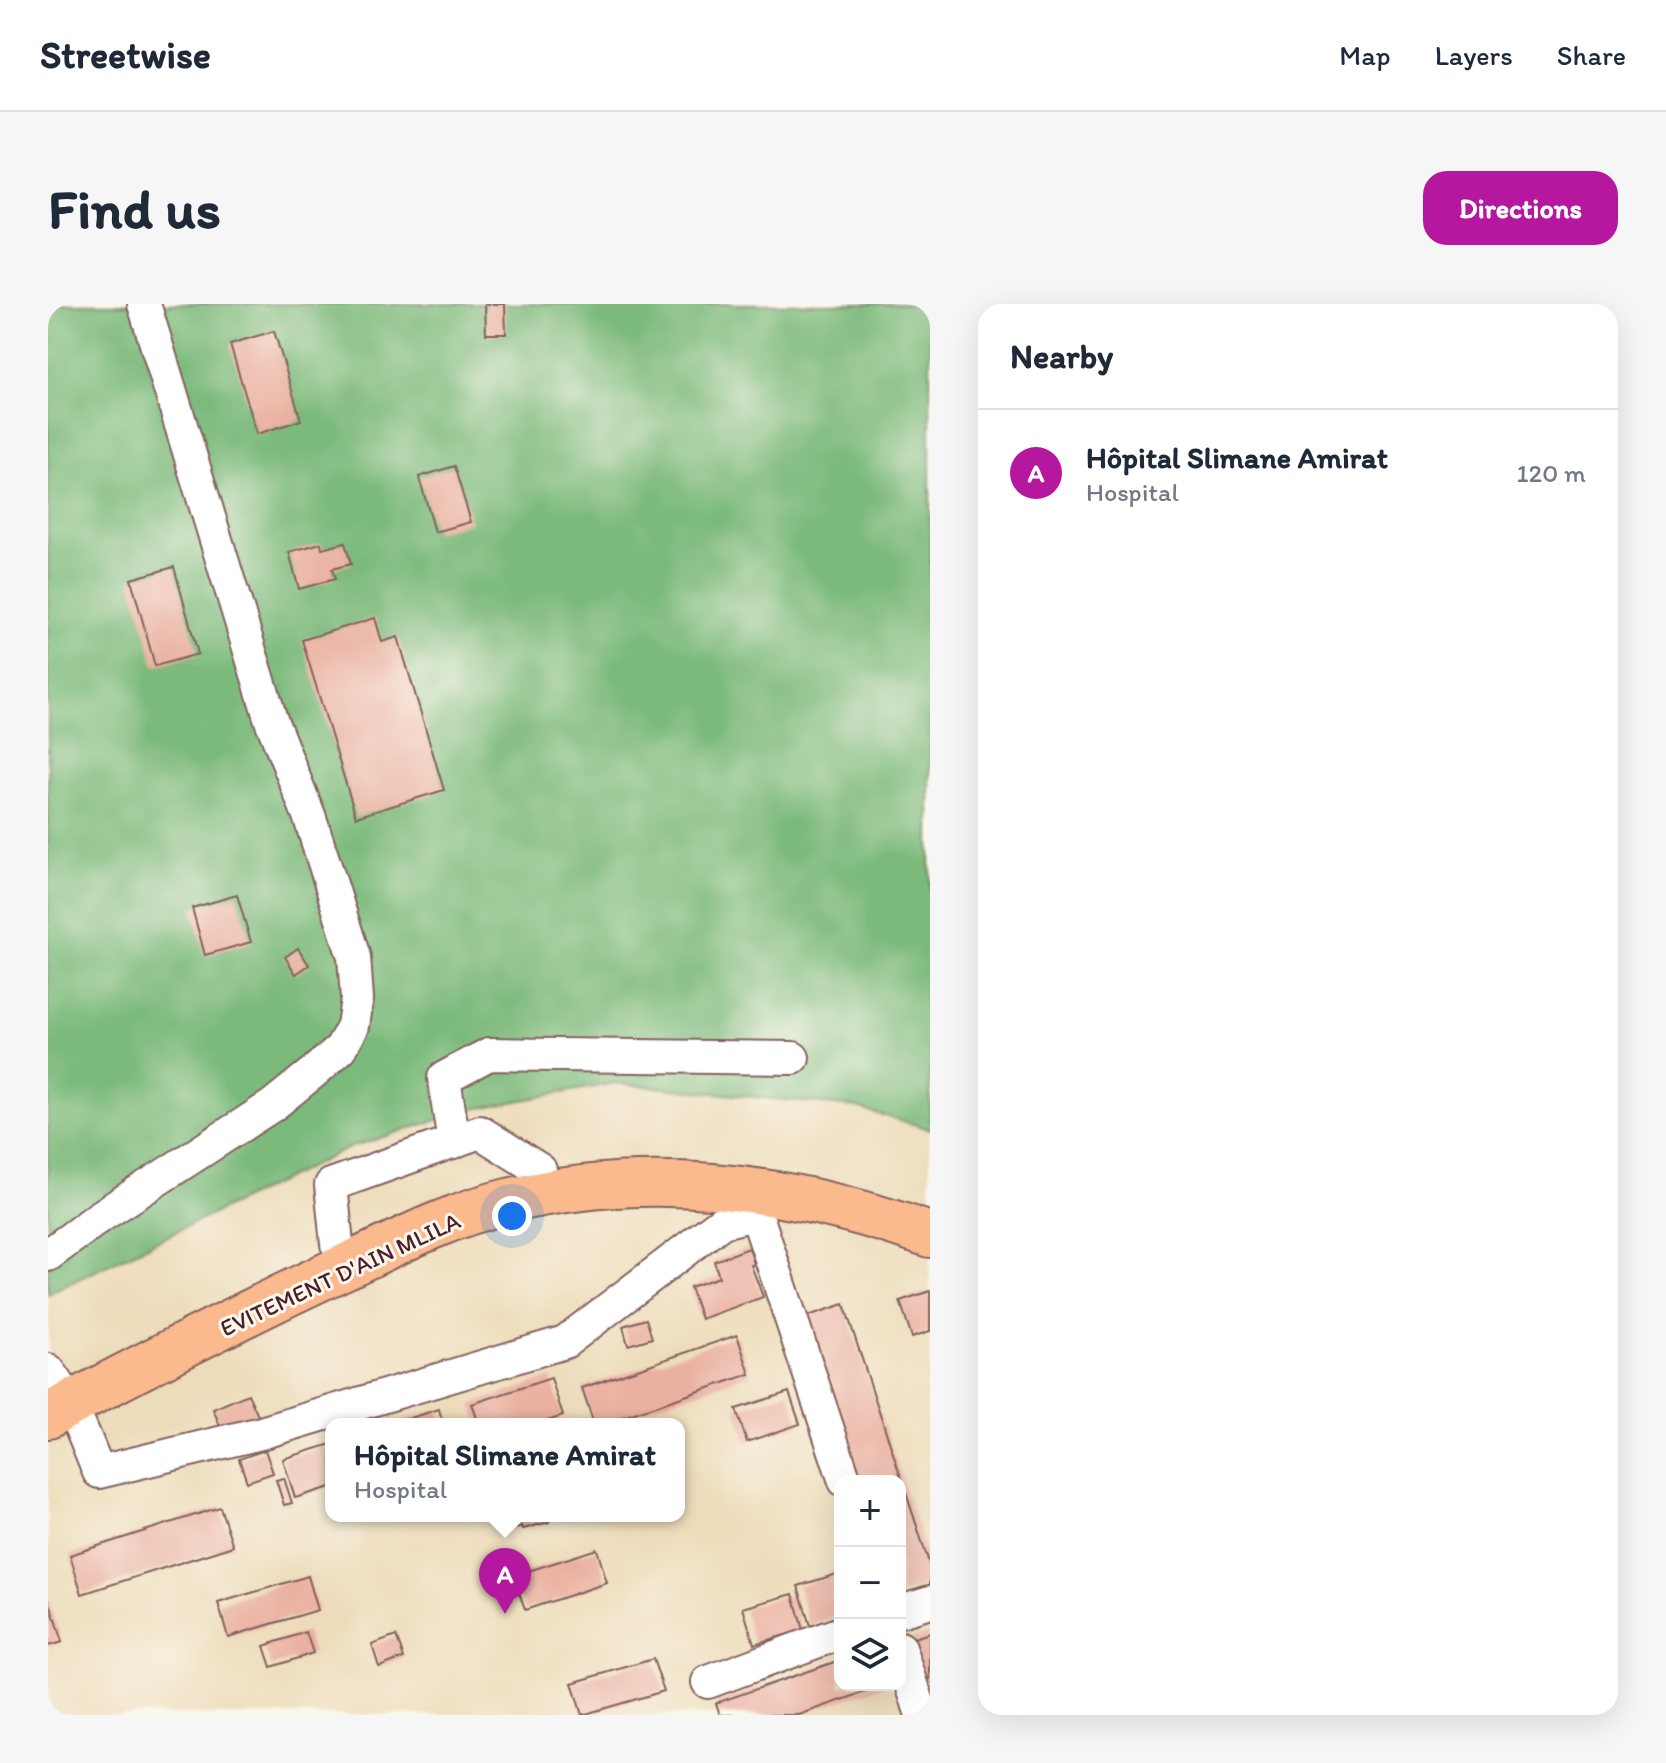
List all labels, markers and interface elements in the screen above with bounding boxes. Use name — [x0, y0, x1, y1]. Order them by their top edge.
text: Streetwise — [40, 32, 211, 78]
text: Map — [1339, 38, 1391, 72]
text: Layers — [1435, 38, 1513, 72]
text: Share — [1557, 38, 1626, 72]
button: Directions — [1423, 171, 1618, 245]
text: Find us — [48, 175, 221, 242]
text: Nearby — [1010, 336, 1113, 377]
text: Hôpital Slimane Amirat — [1086, 439, 1388, 476]
text: A — [1028, 457, 1044, 489]
text: 120 m — [1517, 457, 1586, 489]
text: Hospital — [1086, 476, 1179, 508]
your location — [492, 1196, 532, 1236]
street label: EVITEMENT D'AIN MLILA — [215, 1206, 465, 1342]
popup — [325, 1418, 685, 1522]
text: Hôpital Slimane Amirat — [354, 1436, 656, 1473]
text: Hospital — [354, 1473, 447, 1505]
map controls — [834, 1475, 906, 1691]
button: + — [834, 1475, 906, 1547]
button: − — [834, 1547, 906, 1619]
pin: A — [479, 1548, 531, 1614]
button: layers — [834, 1619, 906, 1691]

